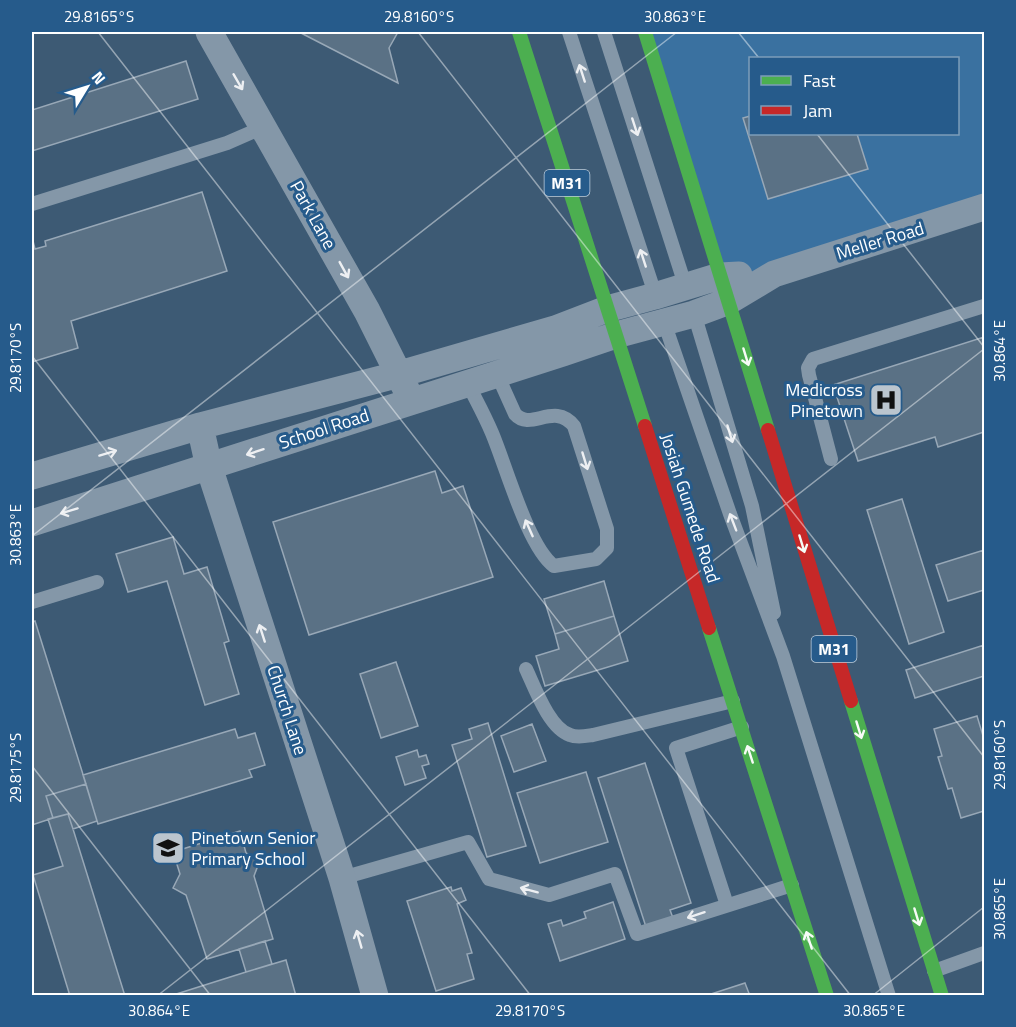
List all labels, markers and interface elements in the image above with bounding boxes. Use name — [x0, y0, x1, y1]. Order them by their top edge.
text: 29.8165°S — [64, 5, 134, 28]
text: 29.8160°S — [384, 5, 454, 28]
text: 30.863°E — [644, 5, 706, 28]
north arrow — [57, 57, 117, 117]
legend — [749, 57, 959, 135]
one-way arrow — [576, 64, 587, 83]
text: N — [86, 66, 112, 90]
text: Fast — [803, 67, 836, 94]
one-way arrow — [233, 73, 244, 91]
text: Jam — [803, 97, 832, 124]
one-way arrow — [630, 117, 641, 136]
road number: M31 — [544, 170, 590, 196]
street label: Park Lane — [283, 175, 343, 254]
street label: Meller Road — [833, 214, 927, 267]
one-way arrow — [637, 249, 648, 268]
one-way arrow — [339, 261, 350, 279]
text: 30.864°E — [988, 320, 1011, 382]
text: 29.8170°S — [4, 323, 27, 393]
one-way arrow — [741, 347, 752, 366]
place label: Medicross Pinetown — [785, 376, 863, 424]
hospital icon: Medicross Pinetown — [868, 382, 904, 418]
street label: School Road — [275, 401, 372, 456]
one-way arrow — [725, 424, 736, 443]
street label: Josiah Gumede Road — [654, 430, 727, 586]
one-way arrow — [98, 447, 117, 458]
one-way arrow — [246, 447, 265, 458]
one-way arrow — [581, 451, 592, 470]
text: 30.863°E — [4, 504, 27, 566]
one-way arrow — [60, 506, 79, 517]
one-way arrow — [726, 514, 737, 532]
one-way arrow — [523, 519, 535, 537]
one-way arrow — [797, 534, 808, 553]
one-way arrow — [256, 624, 267, 643]
road number: M31 — [812, 636, 856, 662]
street label: Church Lane — [260, 661, 315, 758]
one-way arrow — [854, 720, 865, 739]
text: 29.8160°S — [988, 720, 1011, 790]
text: 29.8175°S — [4, 733, 27, 803]
one-way arrow — [744, 745, 755, 764]
place label: Pinetown Senior Primary School — [191, 824, 316, 872]
school or university icon: Pinetown Senior Primary School — [150, 830, 186, 866]
text: 30.865°E — [988, 878, 1011, 940]
one-way arrow — [519, 884, 538, 895]
one-way arrow — [912, 907, 923, 926]
one-way arrow — [687, 911, 706, 922]
one-way arrow — [353, 930, 364, 949]
one-way arrow — [803, 931, 814, 950]
text: 30.864°E — [128, 999, 190, 1022]
text: 29.8170°S — [495, 999, 565, 1022]
text: 30.865°E — [843, 999, 905, 1022]

